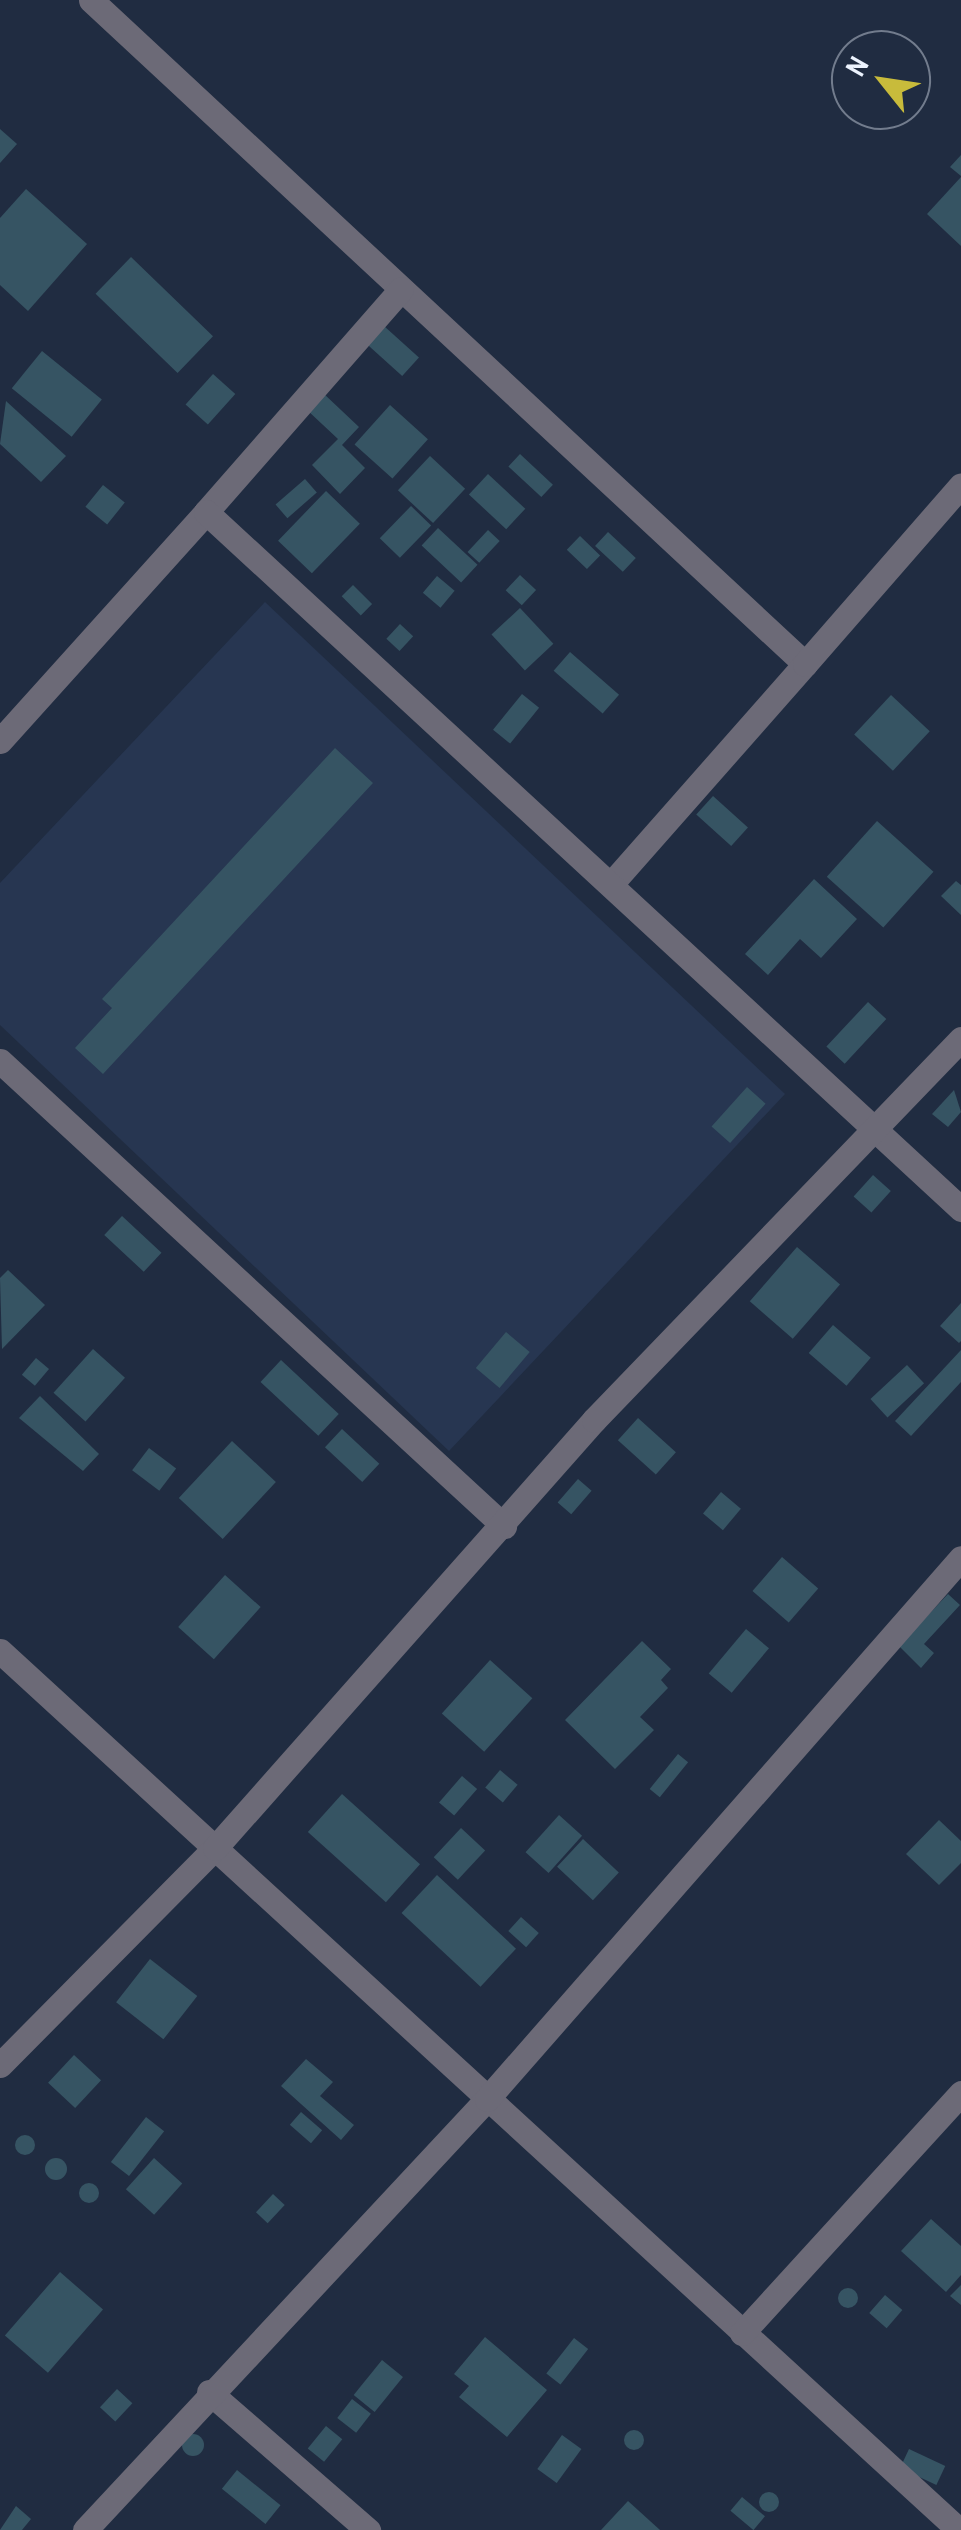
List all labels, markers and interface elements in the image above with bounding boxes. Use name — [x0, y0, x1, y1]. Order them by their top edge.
north arrow — [831, 30, 931, 130]
text: N — [836, 49, 877, 83]

